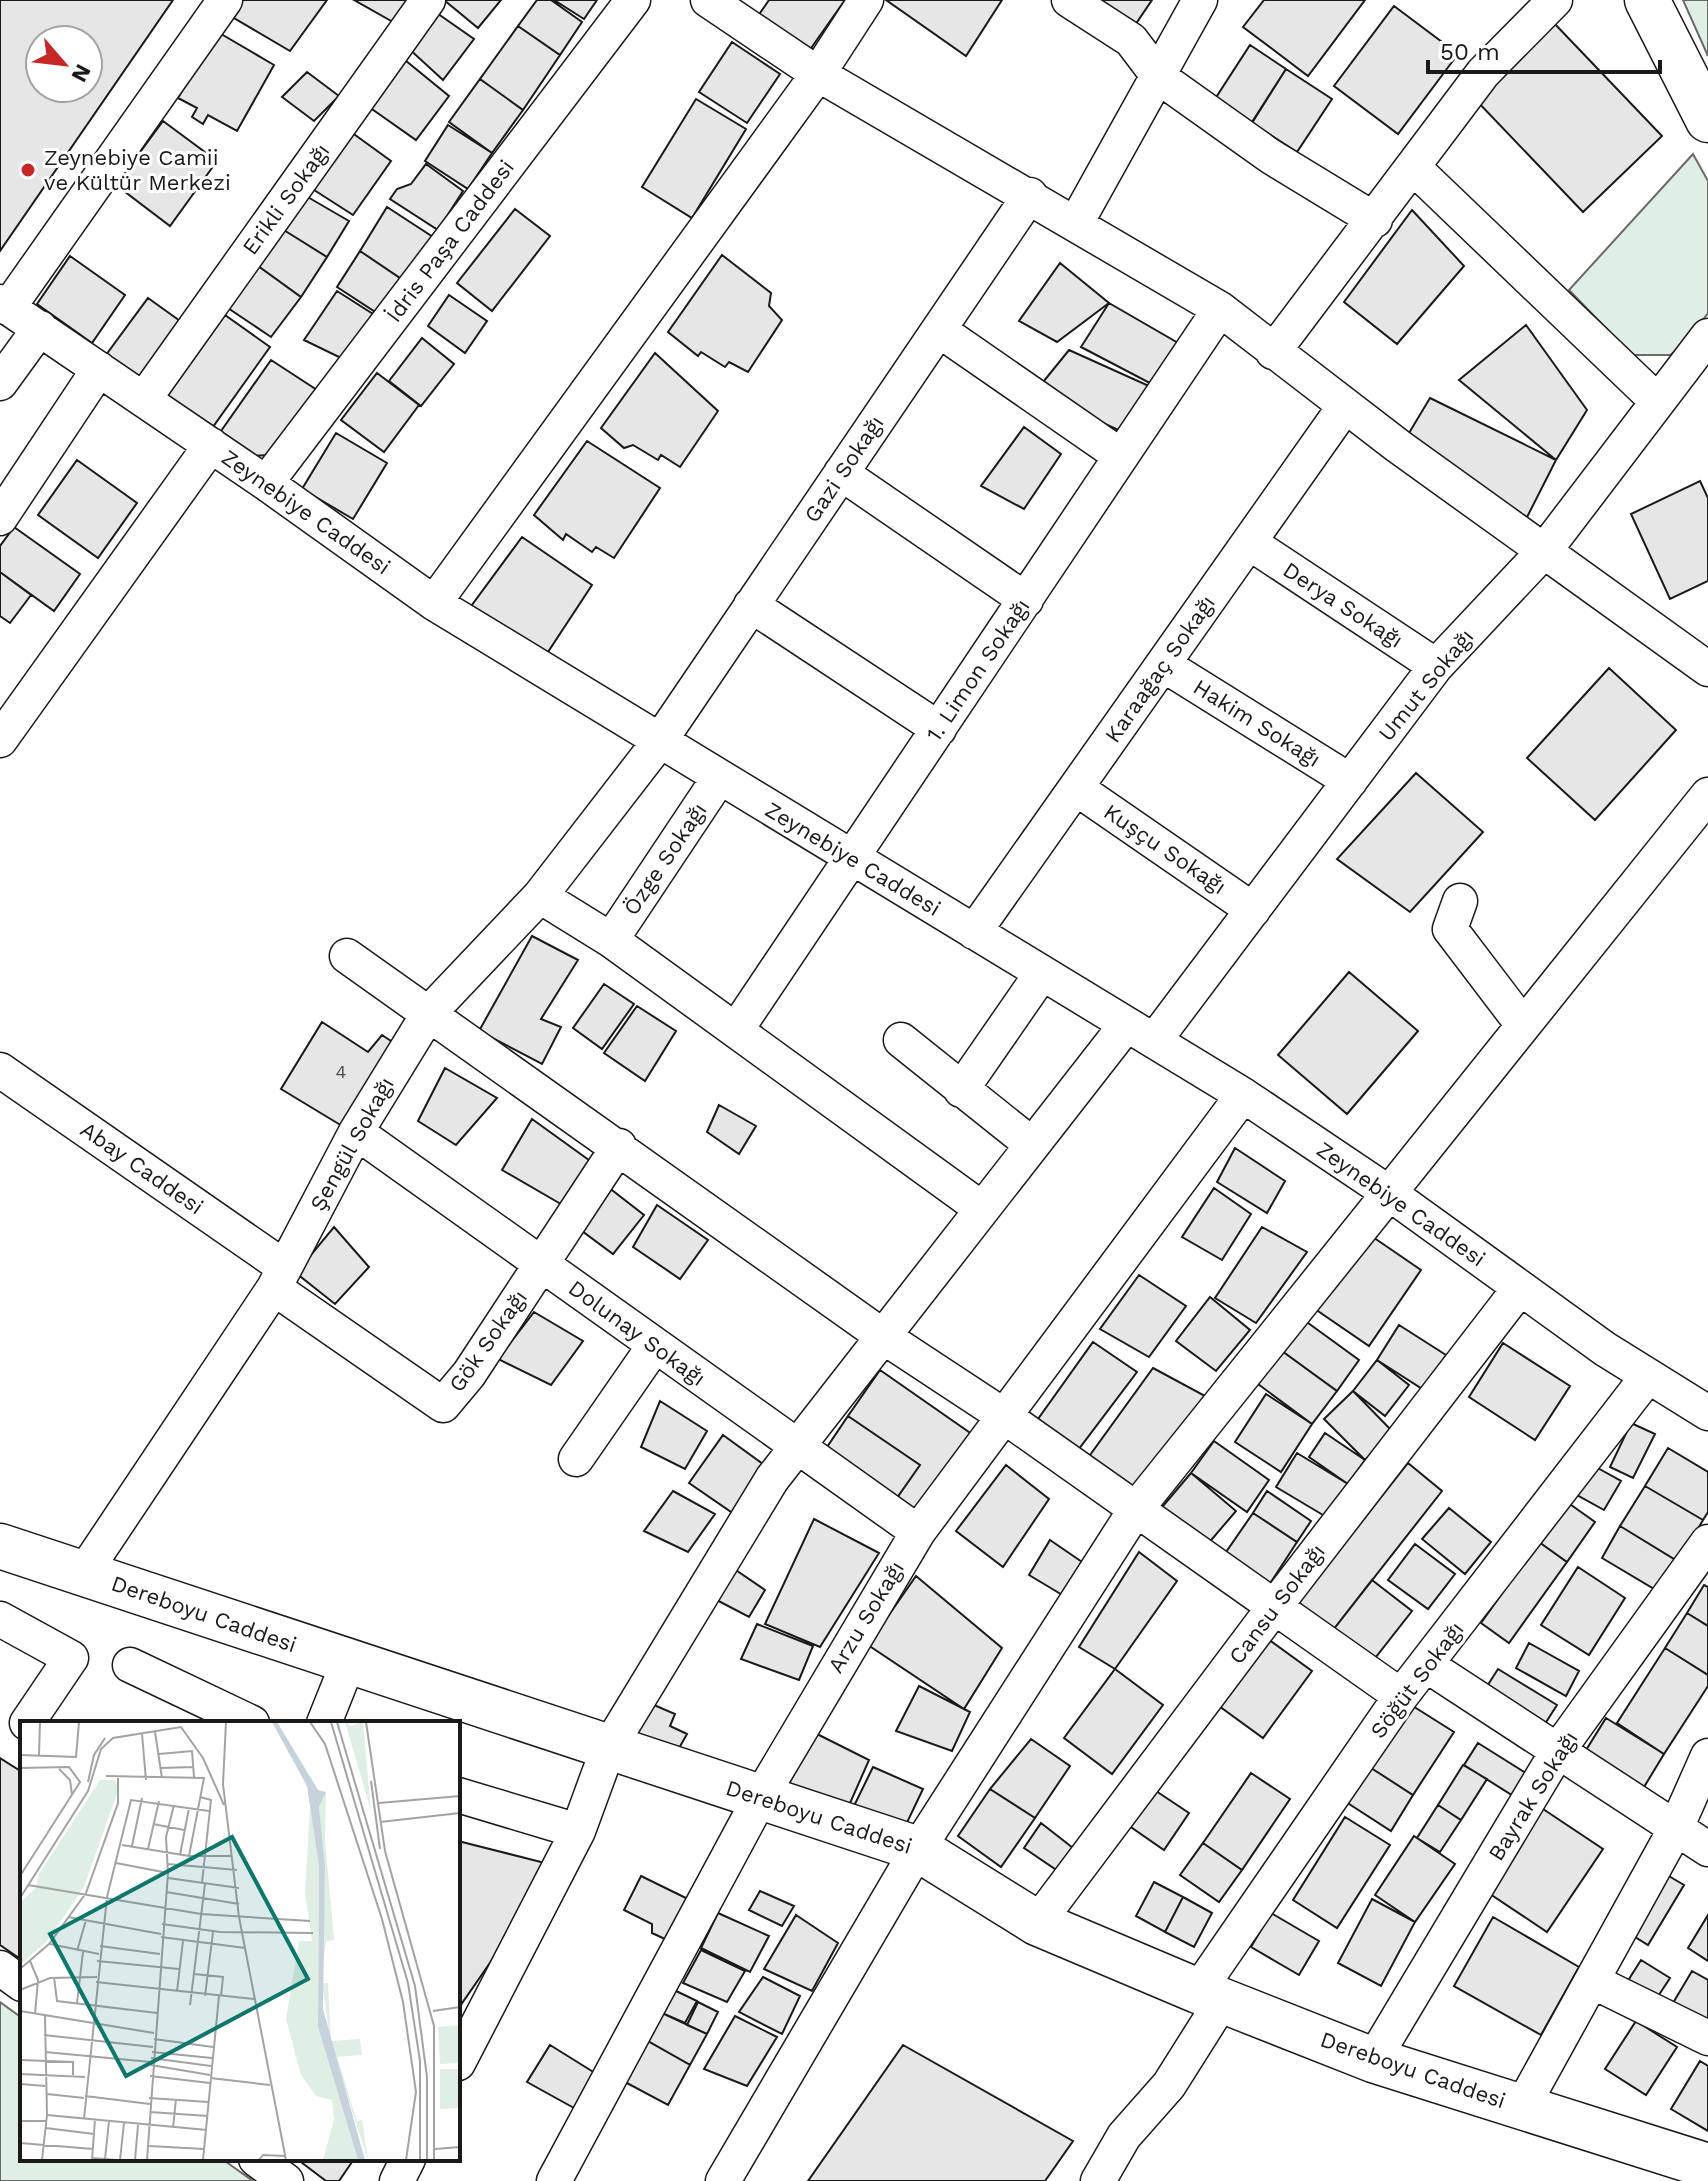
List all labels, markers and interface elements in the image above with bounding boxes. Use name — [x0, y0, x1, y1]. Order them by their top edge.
north arrow — [24, 24, 104, 104]
scale bar — [1428, 24, 1660, 74]
text: 50 m — [1440, 38, 1500, 66]
text: N — [66, 60, 96, 86]
street label: Erikli Sokağı — [237, 139, 335, 259]
place label: Zeynebiye Camii ve Kültür Merkezi — [44, 145, 231, 195]
street label: İdris Paşa Caddesi — [381, 155, 519, 327]
marker: Zeynebiye Camii ve Kültür Merkezi — [19, 161, 37, 179]
street label: Gazi Sokağı — [799, 411, 889, 527]
street label: Zeynebiye Caddesi — [217, 445, 395, 579]
street label: Derya Sokağı — [1278, 557, 1408, 653]
street label: Karaağaç Sokağı — [1100, 591, 1220, 747]
street label: 1. Limon Sokağı — [921, 594, 1035, 746]
street label: Umut Sokağı — [1373, 624, 1479, 746]
street label: Hakim Sokağı — [1189, 674, 1325, 772]
street label: Zeynebiye Caddesi — [761, 797, 945, 921]
street label: Özge Sokağı — [618, 798, 712, 920]
street label: Kuşçu Sokağı — [1099, 799, 1231, 899]
house number: 4 — [336, 1061, 347, 1082]
street label: Şengül Sokağı — [305, 1073, 399, 1215]
street label: Abay Caddesi — [76, 1117, 208, 1219]
street label: Zeynebiye Caddesi — [1312, 1137, 1490, 1271]
street label: Dolunay Sokağı — [564, 1275, 710, 1391]
street label: Gök Sokağı — [444, 1285, 532, 1397]
street label: Cansu Sokağı — [1224, 1539, 1330, 1669]
street label: Arzu Sokağı — [823, 1557, 909, 1677]
street label: Dereboyu Caddesi — [108, 1571, 300, 1657]
street label: Söğüt Sokağı — [1365, 1617, 1469, 1743]
inset map — [20, 1721, 460, 2161]
street label: Bayrak Sokağı — [1483, 1727, 1583, 1865]
street label: Dereboyu Caddesi — [723, 1775, 915, 1859]
street label: Dereboyu Caddesi — [1317, 2027, 1509, 2113]

